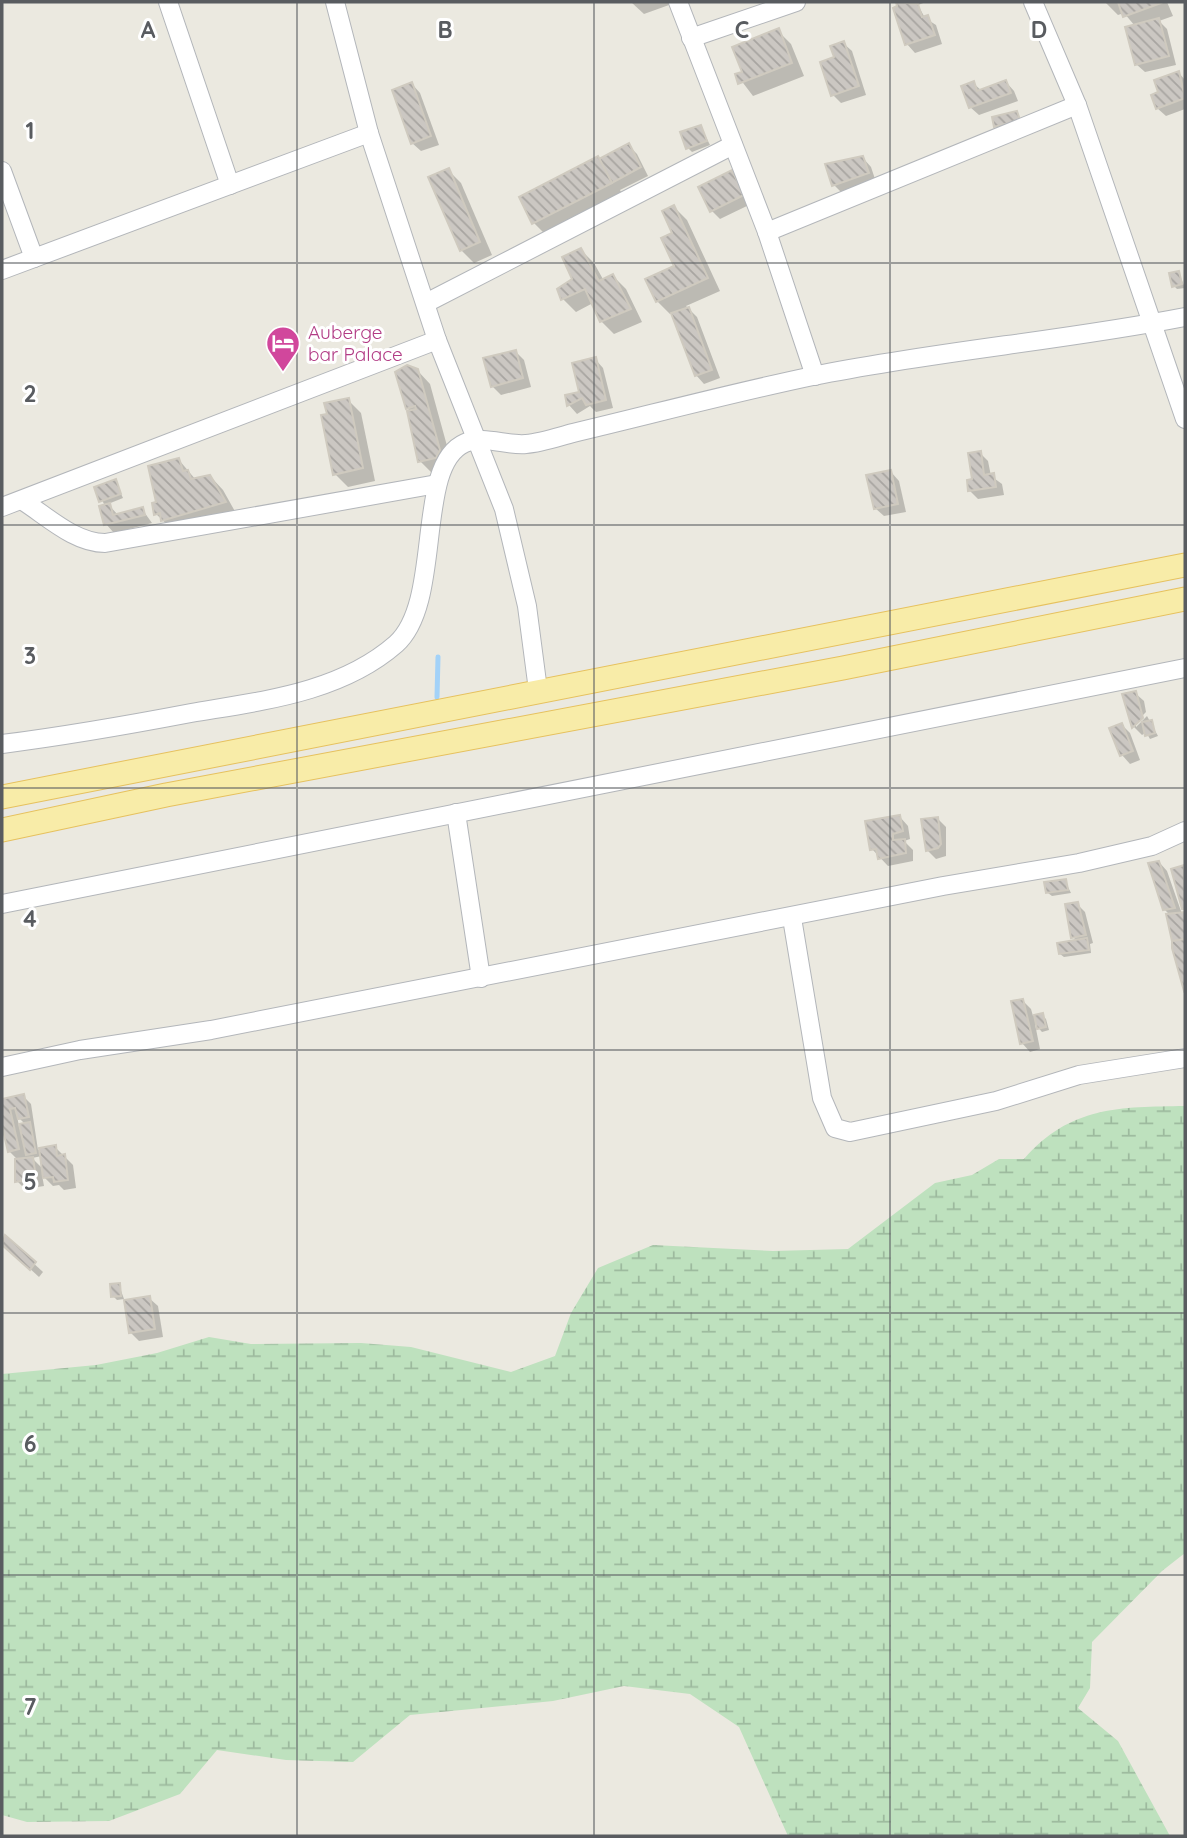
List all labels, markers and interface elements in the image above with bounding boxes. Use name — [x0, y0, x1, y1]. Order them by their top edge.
text: A — [141, 15, 156, 44]
text: B — [437, 15, 453, 44]
text: C — [735, 15, 749, 44]
text: D — [1031, 15, 1047, 44]
text: 1 — [26, 116, 34, 145]
place label: Auberge bar Palace — [308, 320, 403, 366]
hotel icon: Auberge bar Palace — [264, 324, 302, 373]
text: 2 — [23, 379, 37, 408]
text: 3 — [24, 641, 36, 670]
text: 4 — [23, 904, 37, 933]
text: 5 — [23, 1167, 37, 1196]
text: 6 — [24, 1429, 36, 1458]
text: 7 — [24, 1692, 37, 1721]

